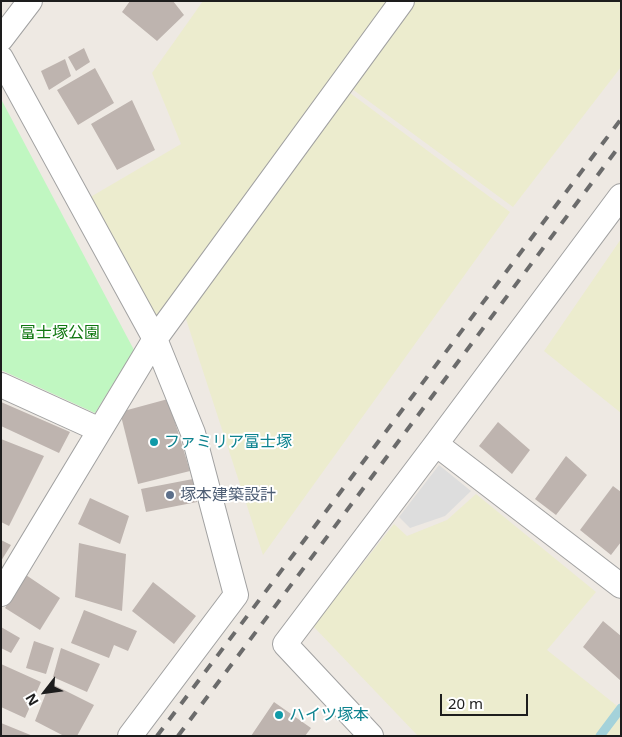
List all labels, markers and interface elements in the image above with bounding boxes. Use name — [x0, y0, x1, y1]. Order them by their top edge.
park label: 富士塚公園 — [20, 323, 100, 343]
place label: ファミリア富士塚 — [164, 432, 292, 452]
marker: ファミリア富士塚 — [148, 436, 160, 448]
place label: 塚本建築設計 — [180, 485, 276, 505]
marker: 塚本建築設計 — [164, 489, 176, 501]
north arrow — [20, 667, 70, 717]
scale bar — [442, 684, 530, 716]
text: N — [21, 690, 43, 709]
text: 20 m — [448, 693, 483, 713]
place label: ハイツ塚本 — [289, 705, 369, 725]
marker: ハイツ塚本 — [273, 709, 285, 721]

